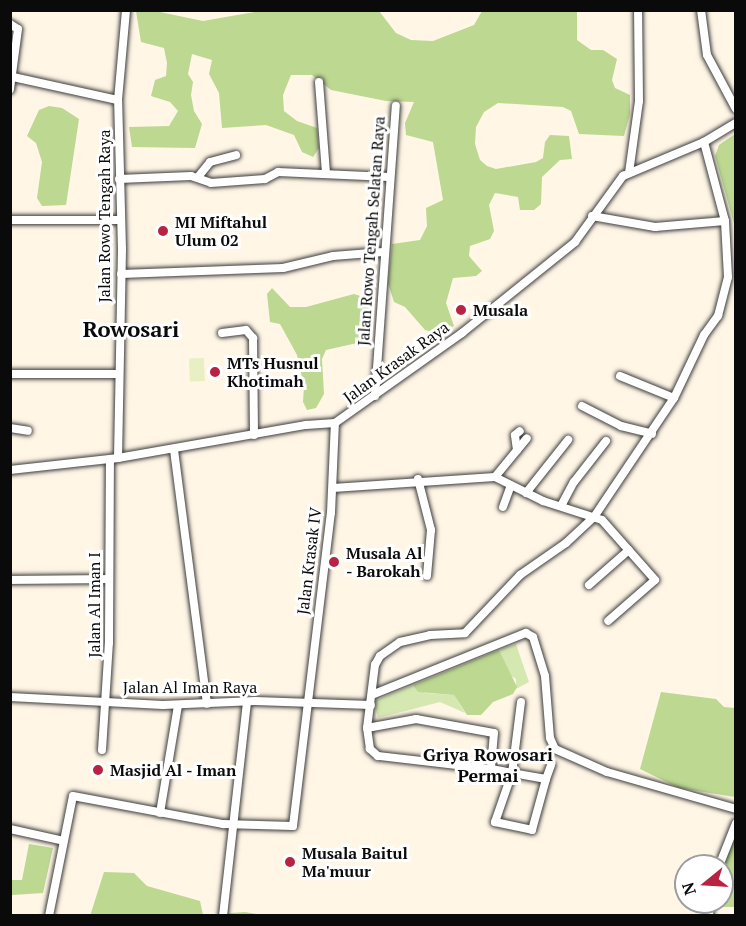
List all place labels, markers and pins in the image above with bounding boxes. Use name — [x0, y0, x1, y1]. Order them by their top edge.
place label: MI Miftahul Ulum 02 — [175, 212, 267, 250]
marker: MI Miftahul Ulum 02 — [156, 224, 170, 238]
place label: Musala — [473, 300, 528, 320]
marker: Musala — [454, 303, 468, 317]
place label: MTs Husnul Khotimah — [227, 353, 319, 391]
marker: MTs Husnul Khotimah — [208, 365, 222, 379]
place label: Musala Al - Barokah — [346, 543, 422, 581]
marker: Musala Al - Barokah — [327, 555, 341, 569]
place label: Masjid Al - Iman — [110, 760, 238, 780]
marker: Masjid Al - Iman — [91, 763, 105, 777]
place label: Musala Baitul Ma'muur — [302, 843, 408, 881]
marker: Musala Baitul Ma'muur — [283, 855, 297, 869]

